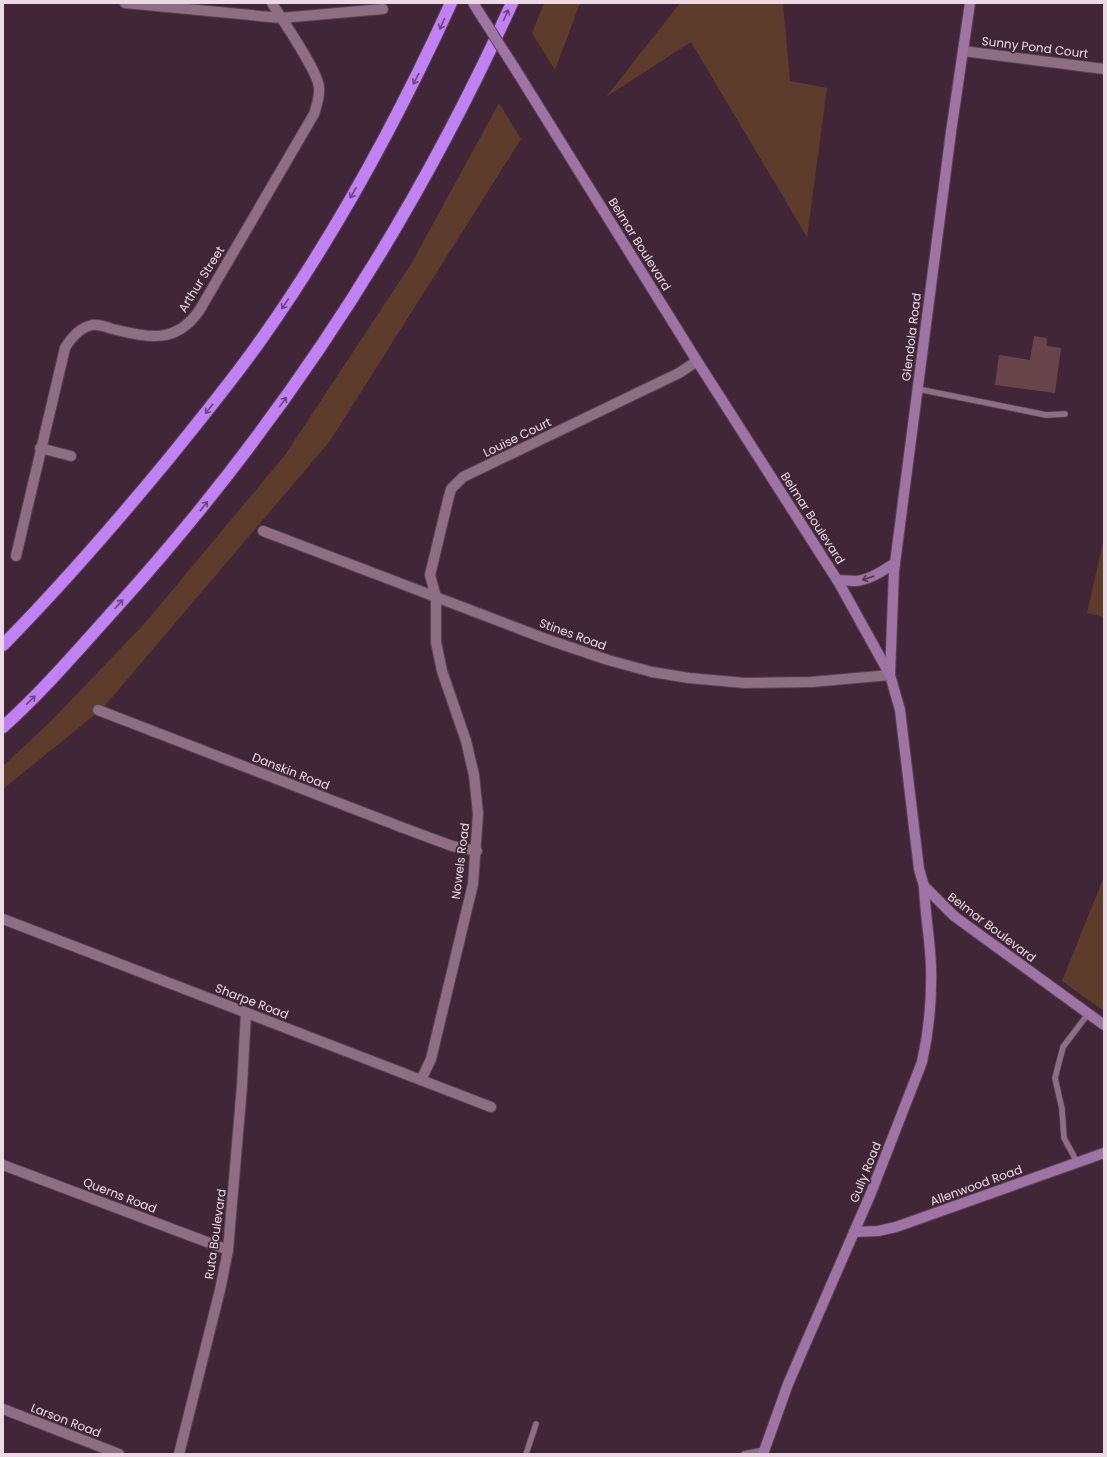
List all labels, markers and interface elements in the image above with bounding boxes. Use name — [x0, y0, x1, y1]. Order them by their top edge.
one-way arrow — [503, 10, 510, 22]
one-way arrow — [438, 17, 445, 29]
street label: Sunny Pond Court — [981, 32, 1089, 62]
one-way arrow — [411, 73, 419, 85]
one-way arrow — [349, 187, 357, 199]
street label: Belmar Boulevard — [605, 194, 675, 294]
street label: Arthur Street — [174, 243, 228, 315]
street label: Glendola Road — [897, 292, 925, 382]
one-way arrow — [281, 298, 289, 309]
one-way arrow — [278, 397, 287, 408]
one-way arrow — [205, 404, 214, 414]
street label: Louise Court — [480, 413, 554, 461]
street label: Belmar Boulevard — [777, 469, 849, 567]
one-way arrow — [200, 501, 208, 512]
one-way arrow — [862, 574, 874, 582]
one-way arrow — [114, 600, 123, 610]
street label: Stines Road — [537, 614, 609, 654]
one-way arrow — [26, 695, 36, 705]
street label: Danskin Road — [250, 748, 332, 794]
street label: Nowels Road — [447, 822, 473, 900]
street label: Belmar Boulevard — [944, 888, 1040, 966]
street label: Sharpe Road — [213, 979, 291, 1023]
street label: Gully Road — [845, 1139, 885, 1205]
street label: Allenwood Road — [928, 1160, 1024, 1210]
street label: Querns Road — [81, 1173, 159, 1217]
street label: Ruta Boulevard — [200, 1188, 230, 1280]
street label: Larson Road — [28, 1399, 104, 1441]

